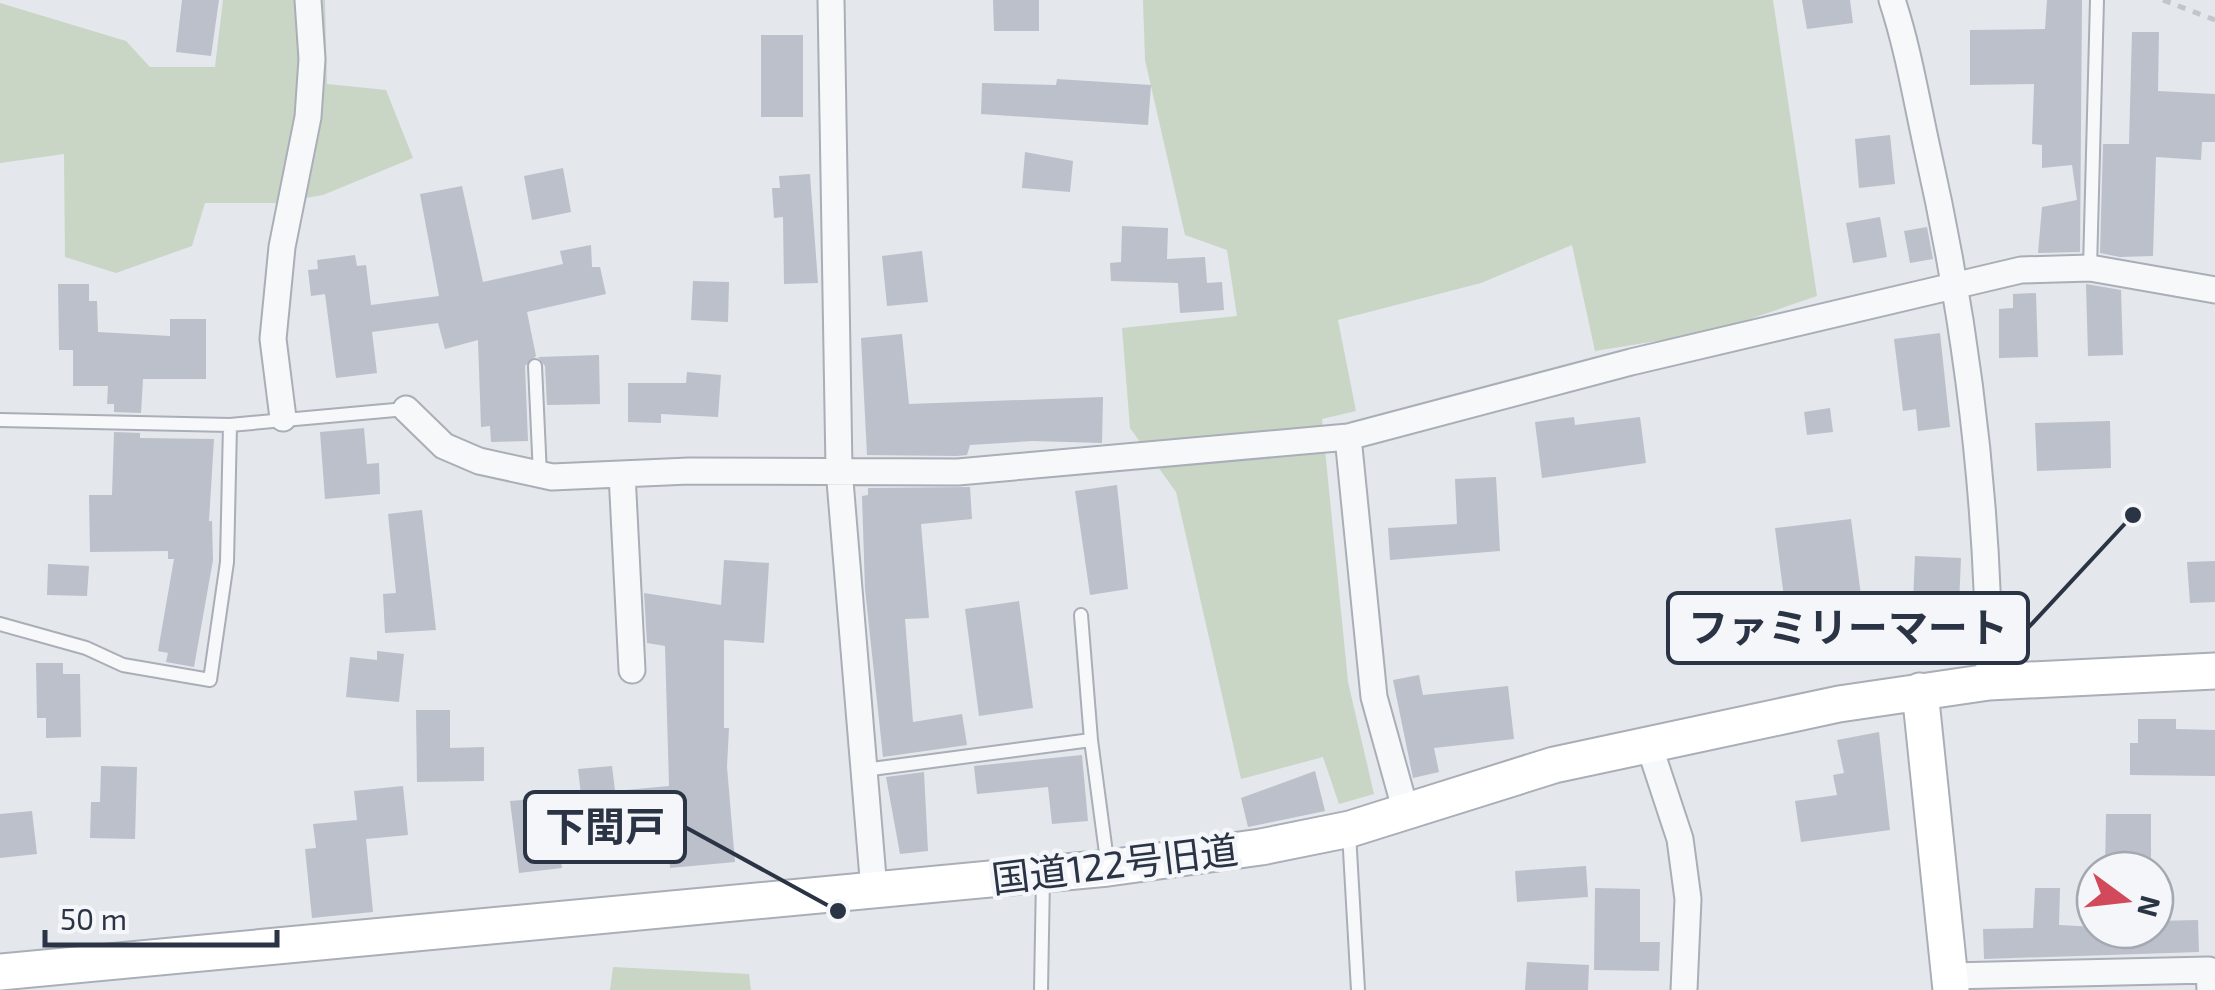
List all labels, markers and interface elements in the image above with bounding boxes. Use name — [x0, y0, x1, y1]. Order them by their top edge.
callout: ファミリーマート — [1668, 593, 2028, 663]
text: ファミリーマート — [1688, 602, 2008, 650]
callout: 下閏戸 — [525, 792, 685, 862]
text: 下閏戸 — [545, 801, 665, 849]
street label: 国道122号旧道 — [989, 825, 1241, 901]
north arrow — [2075, 850, 2175, 950]
scale bar — [45, 885, 278, 947]
text: N — [2131, 893, 2169, 921]
text: 50 m — [60, 900, 127, 936]

